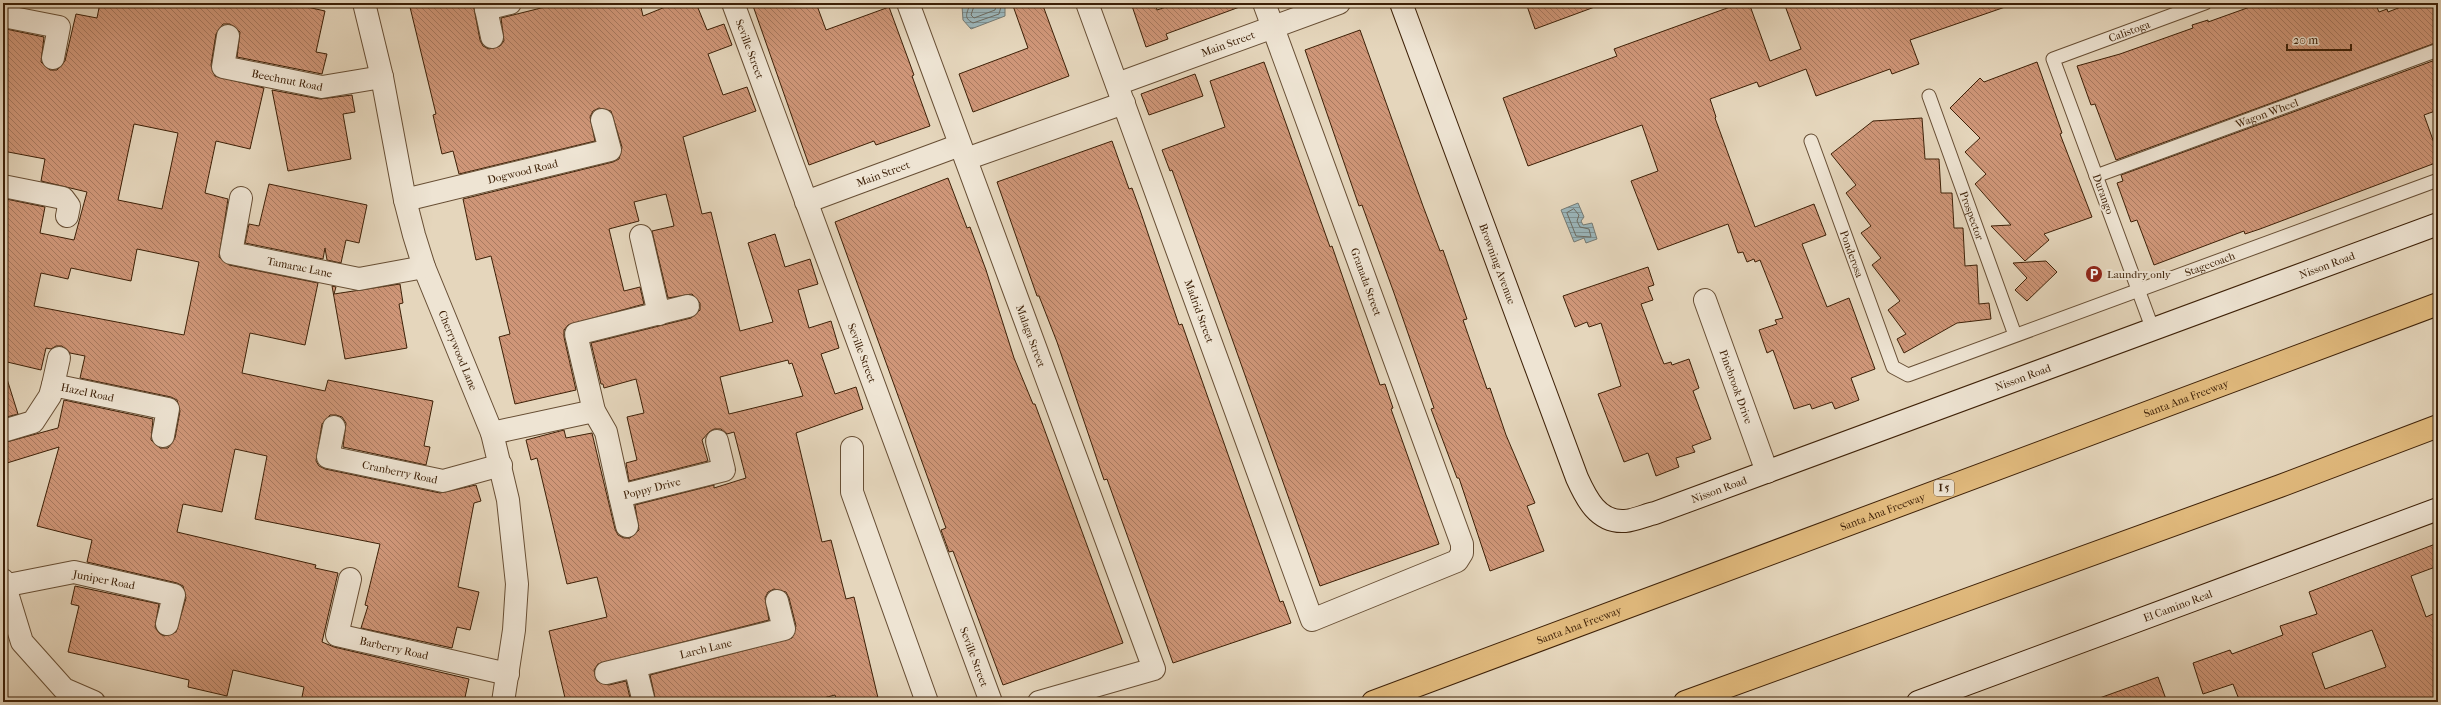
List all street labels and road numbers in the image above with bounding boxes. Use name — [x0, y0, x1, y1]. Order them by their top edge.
street label: Seville Street — [733, 17, 767, 81]
street label: Calistoga — [2107, 17, 2153, 45]
street label: Main Street — [1199, 28, 1257, 59]
street label: Beechnut Road — [251, 66, 325, 94]
street label: Wagon Wheel — [2233, 96, 2300, 131]
street label: Dogwood Road — [486, 156, 560, 186]
street label: Main Street — [854, 158, 912, 189]
street label: Durango — [2090, 172, 2116, 216]
street label: Prospector — [1957, 189, 1987, 242]
street label: Browning Avenue — [1477, 221, 1519, 306]
street label: Ponderosa — [1837, 229, 1867, 280]
street label: Granada Street — [1348, 246, 1384, 318]
street label: Stagecoach — [2183, 248, 2238, 279]
street label: Nisson Road — [2297, 248, 2357, 281]
street label: Tamarac Lane — [266, 254, 334, 280]
street label: Madrid Street — [1182, 278, 1217, 345]
street label: Malaga Street — [1014, 303, 1049, 369]
street label: Cherrywood Lane — [436, 308, 481, 393]
street label: Seville Street — [845, 321, 879, 385]
street label: Pinebrook Drive — [1717, 348, 1756, 426]
street label: Nisson Road — [1993, 361, 2053, 393]
street label: Santa Ana Freeway — [2142, 376, 2231, 420]
street label: Hazel Road — [60, 380, 116, 404]
street label: Cranberry Road — [361, 458, 440, 486]
street label: Nisson Road — [1689, 473, 1749, 506]
street label: Poppy Drive — [622, 474, 682, 501]
road number: I 5 — [1934, 480, 1954, 496]
street label: Santa Ana Freeway — [1838, 489, 1928, 533]
street label: Juniper Road — [71, 567, 137, 593]
street label: El Camino Real — [2141, 587, 2214, 624]
street label: Santa Ana Freeway — [1535, 603, 1624, 647]
street label: Seville Street — [957, 625, 991, 689]
street label: Barberry Road — [358, 634, 431, 662]
street label: Larch Lane — [678, 636, 734, 661]

